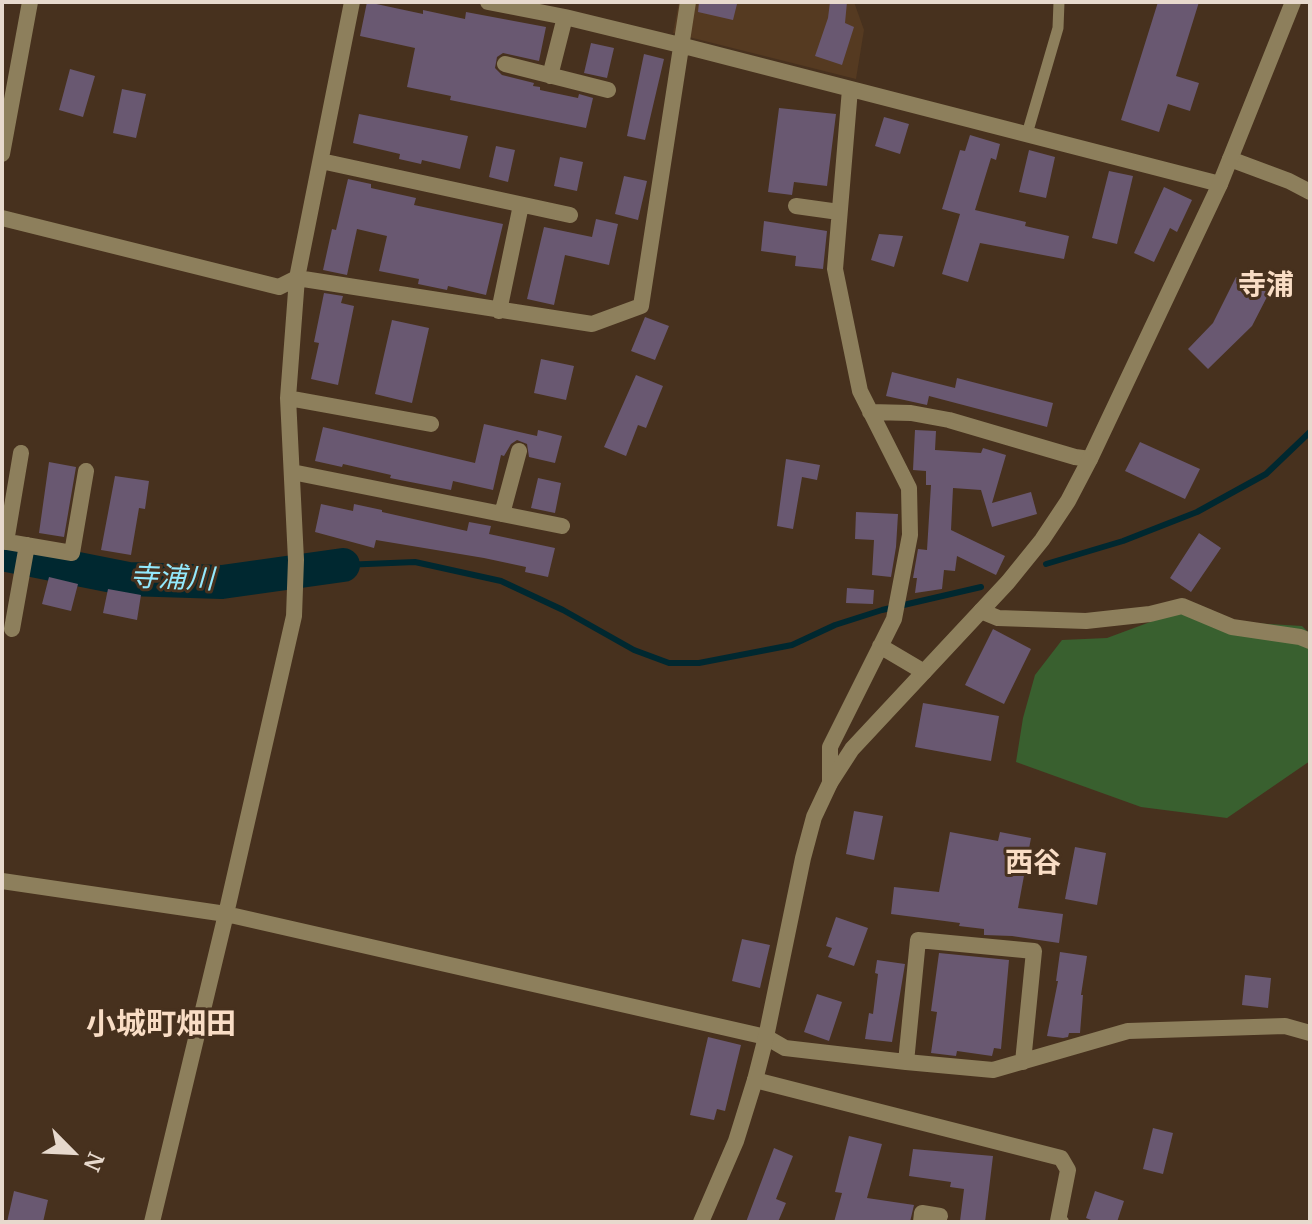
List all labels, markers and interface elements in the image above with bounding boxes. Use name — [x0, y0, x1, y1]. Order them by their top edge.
district label: 寺浦 — [1238, 269, 1294, 303]
water label: 寺浦川 — [129, 561, 215, 597]
district label: 西谷 — [1005, 847, 1061, 881]
district label: 小城町畑田 — [86, 1008, 236, 1044]
north arrow — [32, 1112, 112, 1192]
text: N — [78, 1148, 110, 1175]

